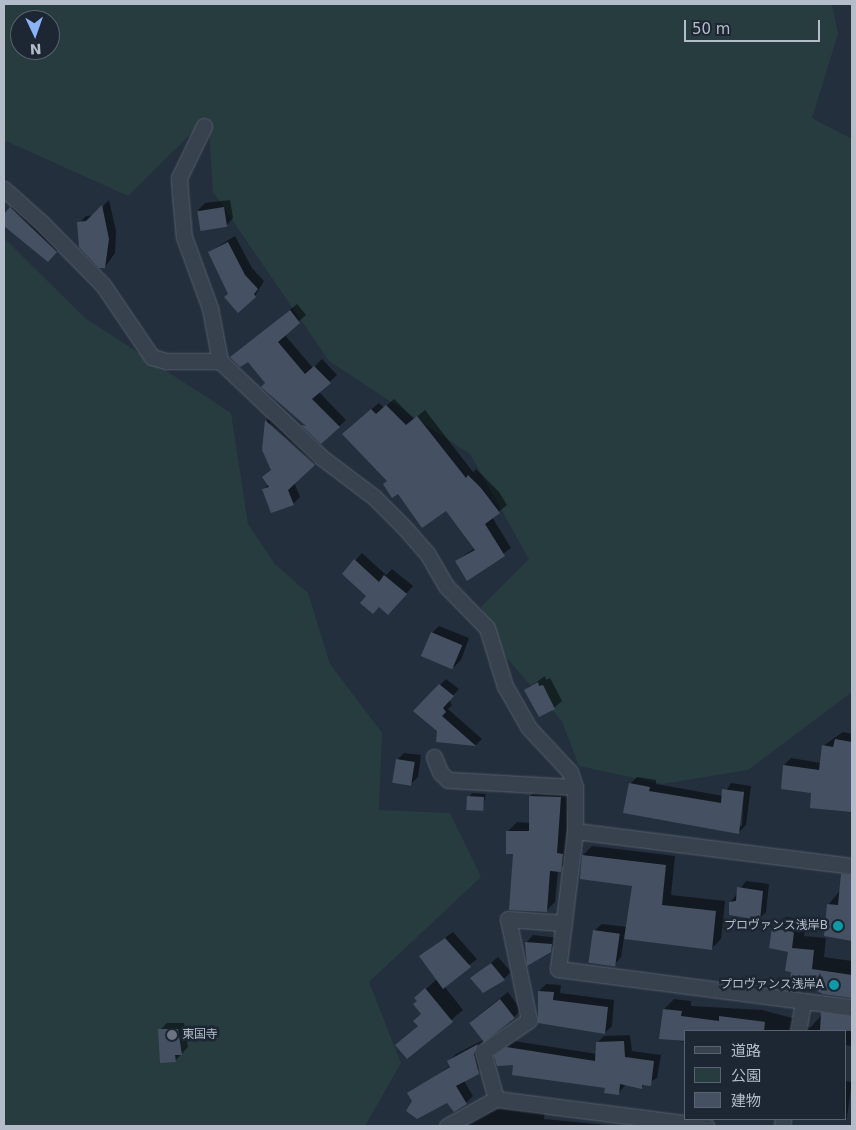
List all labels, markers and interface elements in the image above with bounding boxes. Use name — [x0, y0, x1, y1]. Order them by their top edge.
north arrow — [10, 10, 60, 60]
scale bar — [686, 10, 822, 42]
text: 50 m — [692, 20, 730, 38]
text: N — [29, 41, 42, 57]
place label: プロヴァンス浅岸B — [724, 919, 828, 933]
marker: プロヴァンス浅岸B — [832, 920, 844, 932]
place label: プロヴァンス浅岸A — [720, 978, 824, 992]
marker: プロヴァンス浅岸A — [828, 979, 840, 991]
place label: 東国寺 — [182, 1028, 218, 1042]
marker: 東国寺 — [166, 1029, 178, 1041]
legend — [684, 1030, 846, 1120]
text: 道路 — [731, 1042, 761, 1060]
text: 公園 — [731, 1067, 761, 1085]
text: 建物 — [731, 1092, 761, 1110]

